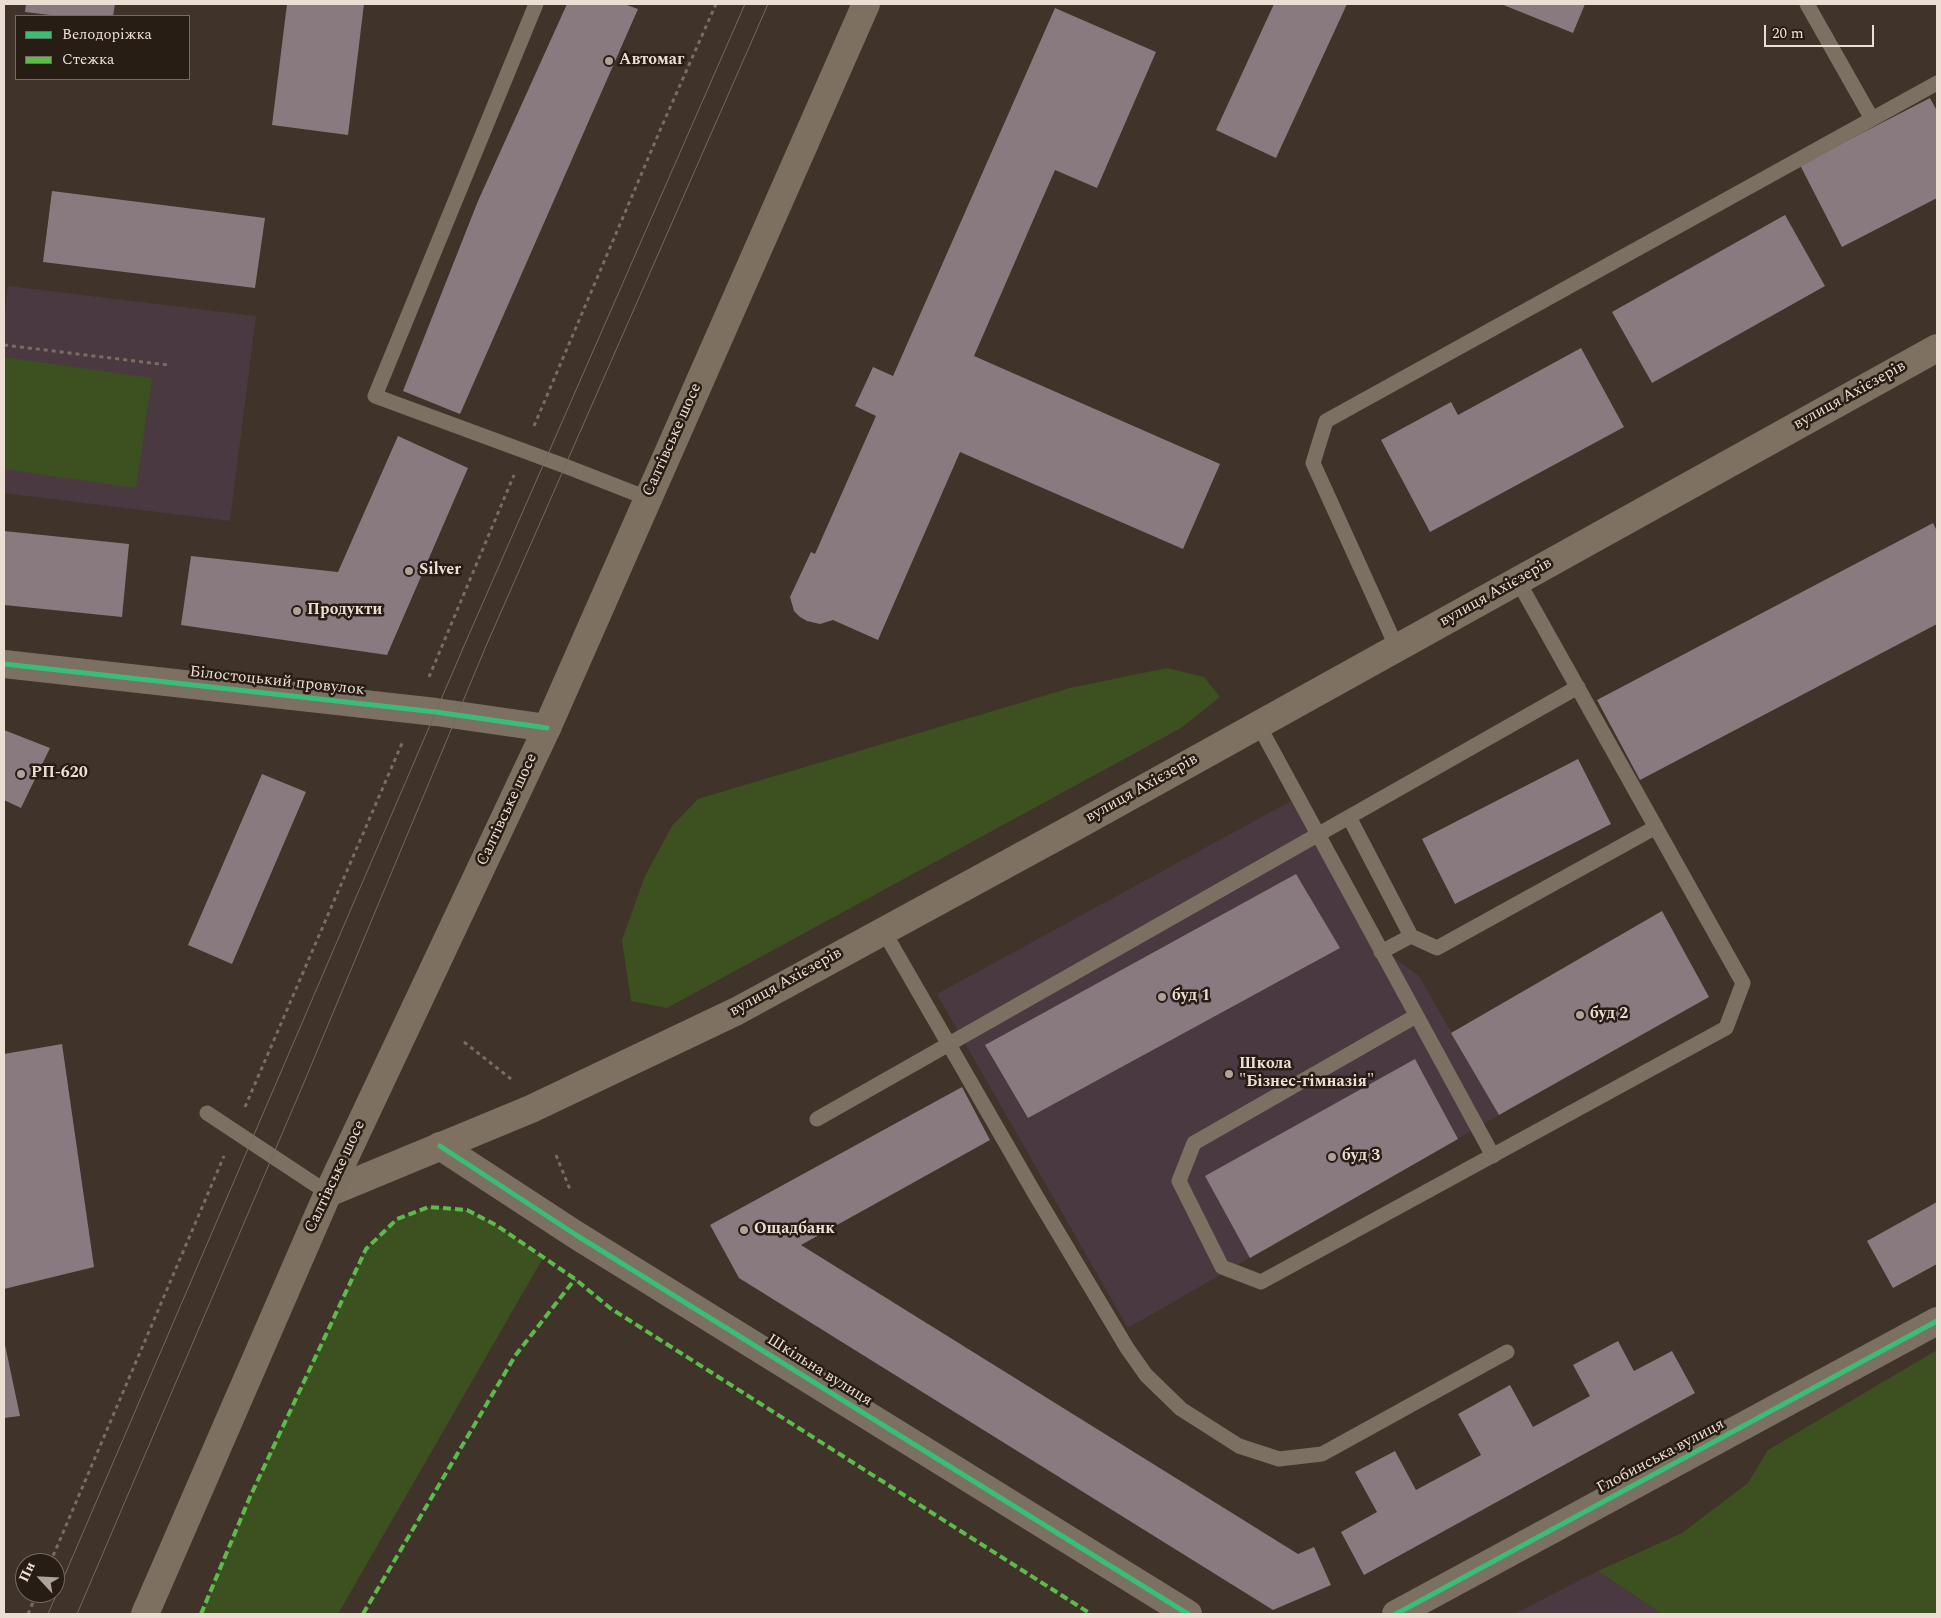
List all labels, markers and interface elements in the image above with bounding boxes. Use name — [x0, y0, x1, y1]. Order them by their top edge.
legend — [15, 15, 190, 80]
scale bar — [1766, 15, 1876, 47]
text: 20 m — [1772, 22, 1804, 45]
text: Велодоріжка — [62, 23, 152, 46]
text: Стежка — [62, 48, 114, 71]
place label: Автомаг — [619, 51, 685, 71]
marker: Автомаг — [603, 55, 615, 67]
street label: вулиця Ахієзерів — [1791, 357, 1909, 435]
street label: Салтівське шосе — [639, 380, 707, 500]
street label: вулиця Ахієзерів — [1437, 554, 1555, 632]
place label: Silver — [419, 561, 461, 581]
marker: Silver — [403, 565, 415, 577]
place label: Продукти — [307, 601, 382, 621]
marker: Продукти — [291, 605, 303, 617]
street label: Білостоцький провулок — [189, 663, 365, 701]
street label: вулиця Ахієзерів — [1083, 750, 1201, 828]
street label: Салтівське шосе — [474, 751, 542, 869]
place label: РП-620 — [31, 764, 88, 784]
marker: РП-620 — [15, 768, 27, 780]
street label: вулиця Ахієзерів — [727, 944, 845, 1022]
place label: буд 1 — [1172, 987, 1210, 1007]
marker: буд 1 — [1156, 991, 1168, 1003]
place label: буд 2 — [1590, 1005, 1628, 1025]
marker: буд 2 — [1574, 1009, 1586, 1021]
place label: Школа "Бізнес-гімназія" — [1239, 1055, 1374, 1093]
marker: Школа "Бізнес-гімназія" — [1223, 1068, 1235, 1080]
street label: Салтівське шосе — [302, 1118, 370, 1236]
place label: буд 3 — [1342, 1147, 1380, 1167]
marker: буд 3 — [1326, 1151, 1338, 1163]
place label: Ощадбанк — [754, 1220, 835, 1240]
marker: Ощадбанк — [738, 1224, 750, 1236]
street label: Шкільна вулиця — [763, 1331, 875, 1411]
street label: Глобинська вулиця — [1594, 1415, 1728, 1499]
north arrow — [15, 1553, 65, 1603]
text: Пн — [13, 1558, 41, 1585]

